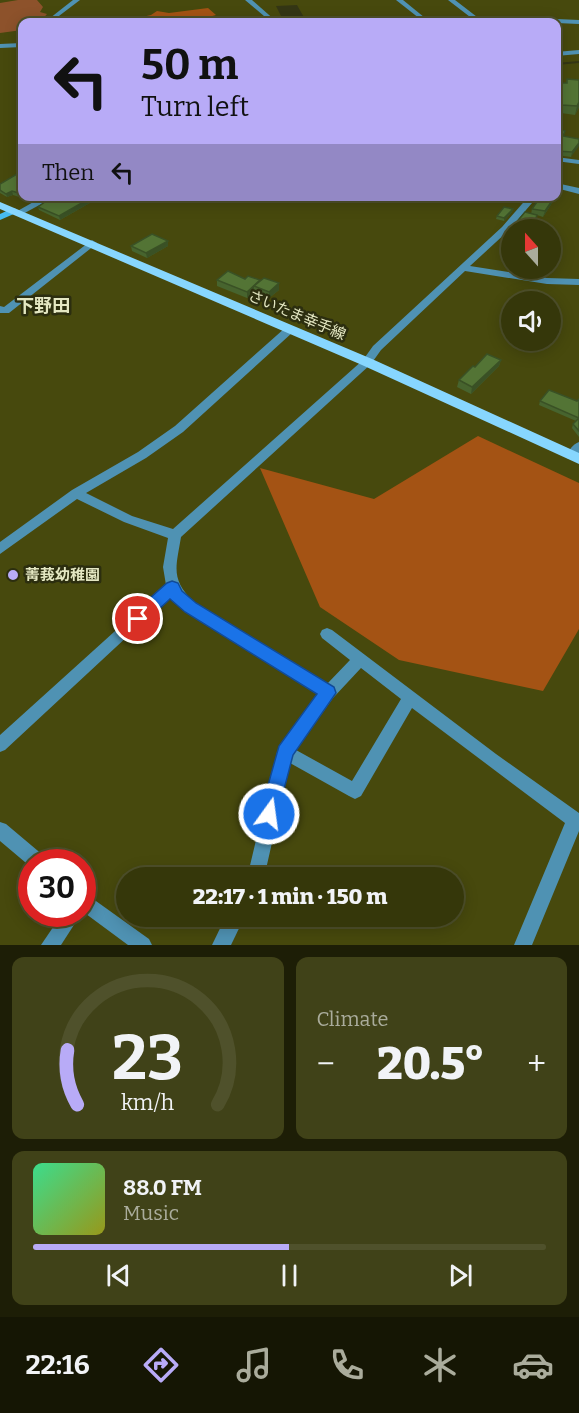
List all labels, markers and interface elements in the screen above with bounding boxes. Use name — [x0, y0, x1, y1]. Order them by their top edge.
text: 50 m — [141, 40, 238, 90]
icon: left — [42, 42, 120, 120]
text: Turn left — [141, 91, 249, 123]
icon: left — [106, 156, 139, 189]
text: Then — [42, 159, 94, 186]
north arrow — [501, 219, 561, 279]
map controls — [501, 219, 561, 351]
street label: さいたま幸手線 — [245, 286, 349, 344]
button: sound — [501, 291, 561, 351]
district label: 下野田 — [16, 295, 70, 317]
place label: 菁莪幼稚園 — [25, 566, 100, 584]
marker: 菁莪幼稚園 — [6, 568, 20, 582]
pin — [112, 593, 163, 644]
icon: arrive — [121, 602, 154, 635]
position arrow — [237, 782, 301, 846]
speed limit sign: 30 — [18, 849, 96, 927]
text: 22:17 · 1 min · 150 m — [193, 883, 387, 910]
text: Climate — [317, 1007, 388, 1031]
text: 23 — [112, 1021, 183, 1096]
text: 20.5° — [377, 1037, 485, 1091]
text: − — [317, 1044, 335, 1084]
text: + — [527, 1044, 546, 1084]
text: km/h — [121, 1090, 174, 1116]
text: 88.0 FM — [123, 1174, 202, 1201]
text: Music — [123, 1201, 179, 1225]
icon: previous — [102, 1259, 135, 1292]
icon: pause — [273, 1259, 306, 1292]
icon: next — [444, 1259, 477, 1292]
icon: directions — [140, 1344, 182, 1386]
icon: music — [233, 1344, 275, 1386]
icon: phone — [326, 1344, 368, 1386]
icon: climate — [419, 1344, 461, 1386]
icon: car — [512, 1344, 554, 1386]
text: 22:16 — [25, 1349, 90, 1381]

